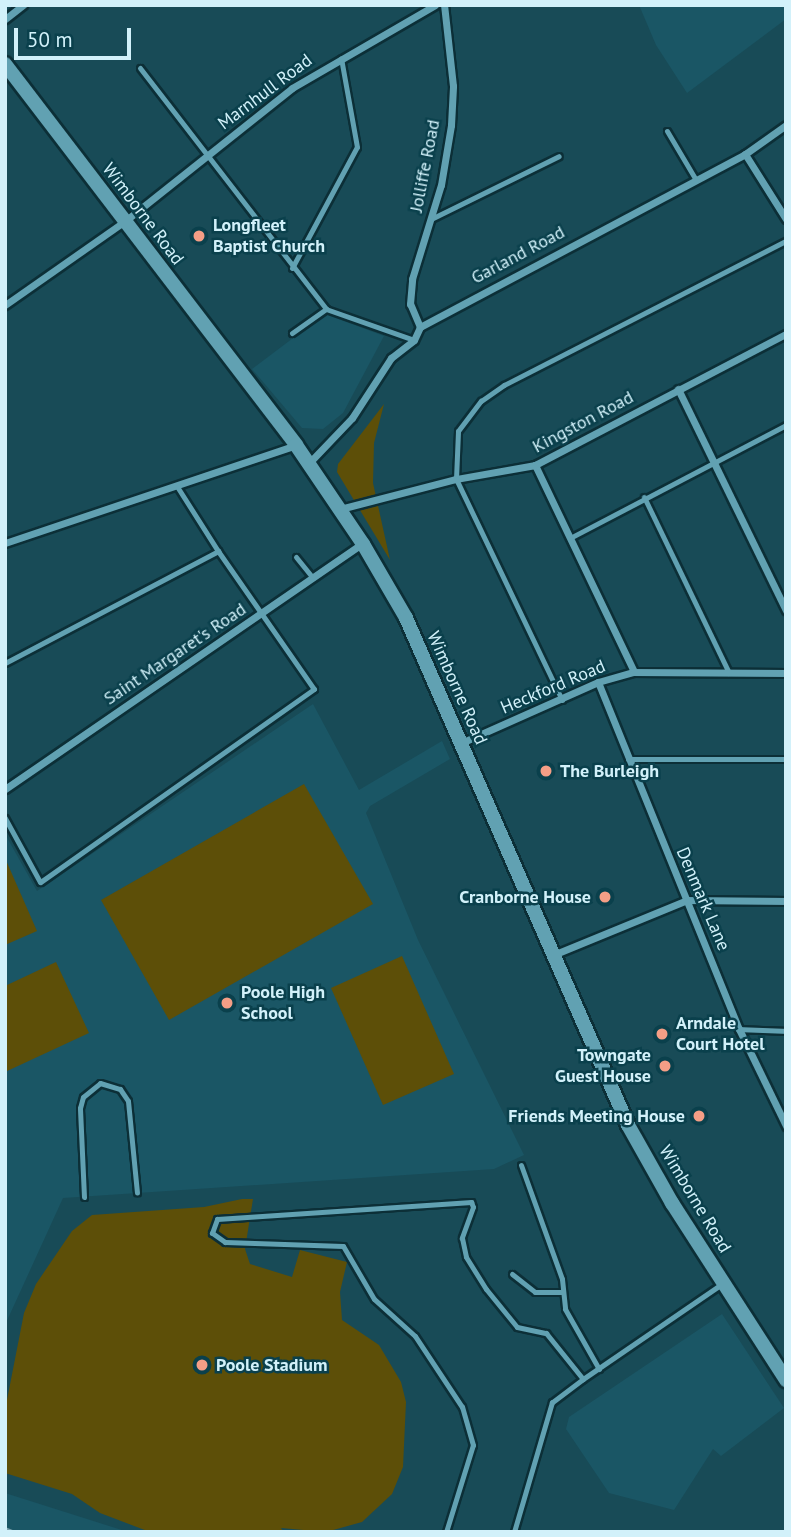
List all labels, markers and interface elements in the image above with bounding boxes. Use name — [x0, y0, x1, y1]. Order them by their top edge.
scale bar — [18, 14, 135, 58]
text: 50 m — [27, 26, 73, 53]
street label: Marnhull Road — [214, 50, 316, 134]
street label: Jolliffe Road — [405, 118, 445, 214]
street label: Wimborne Road — [98, 159, 188, 269]
place label: Longfleet Baptist Church — [213, 215, 325, 258]
street label: Garland Road — [468, 221, 568, 289]
marker: Longfleet Baptist Church — [191, 228, 207, 244]
street label: Kingston Road — [529, 386, 637, 458]
street label: Saint Margaret's Road — [100, 598, 250, 710]
street label: Wimborne Road — [422, 628, 492, 748]
street label: Heckford Road — [497, 655, 609, 719]
place label: The Burleigh — [560, 760, 659, 782]
marker: The Burleigh — [538, 763, 554, 779]
street label: Denmark Lane — [671, 844, 735, 954]
place label: Cranborne House — [459, 886, 591, 908]
marker: Cranborne House — [597, 889, 613, 905]
place label: Poole High School — [241, 982, 325, 1024]
marker: Poole High School — [219, 995, 235, 1011]
place label: Arndale Court Hotel — [676, 1013, 764, 1056]
marker: Arndale Court Hotel — [654, 1026, 670, 1042]
place label: Towngate Guest House — [555, 1045, 651, 1088]
marker: Towngate Guest House — [657, 1058, 673, 1074]
place label: Friends Meeting House — [508, 1105, 685, 1127]
marker: Friends Meeting House — [691, 1108, 707, 1124]
street label: Wimborne Road — [654, 1141, 736, 1257]
place label: Poole Stadium — [216, 1354, 327, 1376]
marker: Poole Stadium — [194, 1357, 210, 1373]

